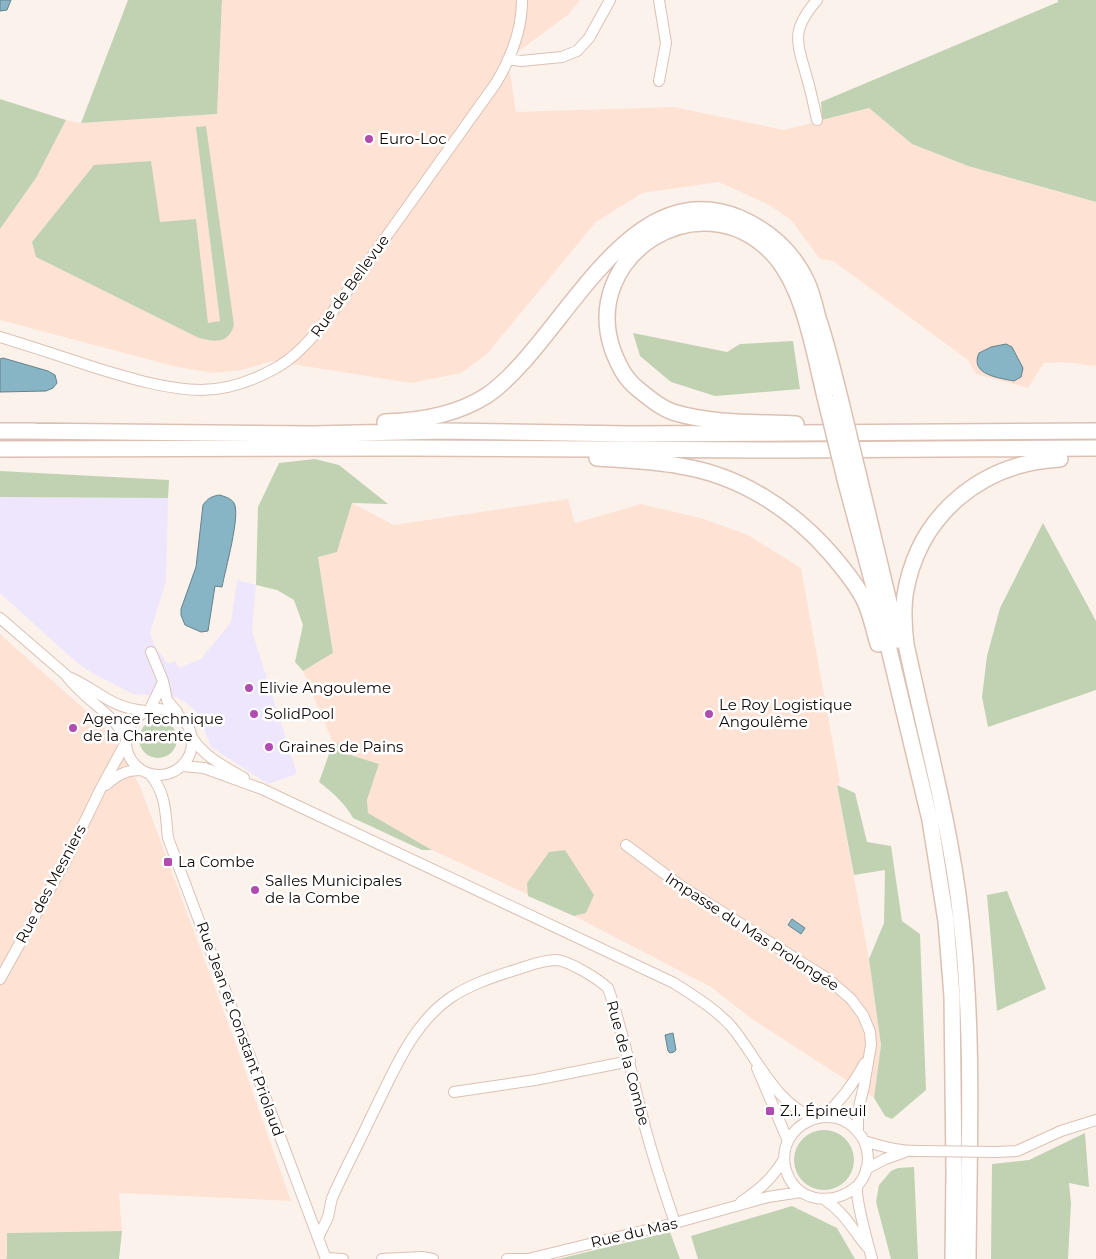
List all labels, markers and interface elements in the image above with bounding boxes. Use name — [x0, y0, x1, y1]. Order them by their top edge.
place label: Euro-Loc — [379, 129, 447, 148]
marker: Euro-Loc — [363, 133, 375, 145]
street label: Rue de Bellevue — [306, 231, 393, 341]
place label: Elivie Angouleme — [259, 678, 391, 697]
marker: Elivie Angouleme — [243, 682, 255, 694]
place label: Le Roy Logistique Angoulême — [719, 695, 852, 731]
place label: SolidPool — [264, 704, 334, 723]
marker: SolidPool — [248, 708, 260, 720]
marker: Le Roy Logistique Angoulême — [703, 708, 715, 720]
place label: Agence Technique de la Charente — [83, 709, 223, 745]
marker: Agence Technique de la Charente — [67, 722, 79, 734]
place label: Graines de Pains — [279, 737, 403, 756]
marker: Graines de Pains — [263, 741, 275, 753]
street label: Rue des Mesniers — [11, 821, 90, 946]
place label: La Combe — [178, 852, 254, 871]
marker: La Combe — [162, 856, 174, 868]
street label: Impasse du Mas Prolongée — [662, 868, 843, 995]
place label: Salles Municipales de la Combe — [265, 871, 402, 907]
marker: Salles Municipales de la Combe — [249, 884, 261, 896]
street label: Rue Jean et Constant Priolaud — [193, 919, 288, 1139]
street label: Rue de la Combe — [603, 998, 654, 1128]
place label: Z.I. Épineuil — [780, 1101, 866, 1120]
marker: Z.I. Épineuil — [764, 1105, 776, 1117]
street label: Rue du Mas — [589, 1213, 679, 1252]

